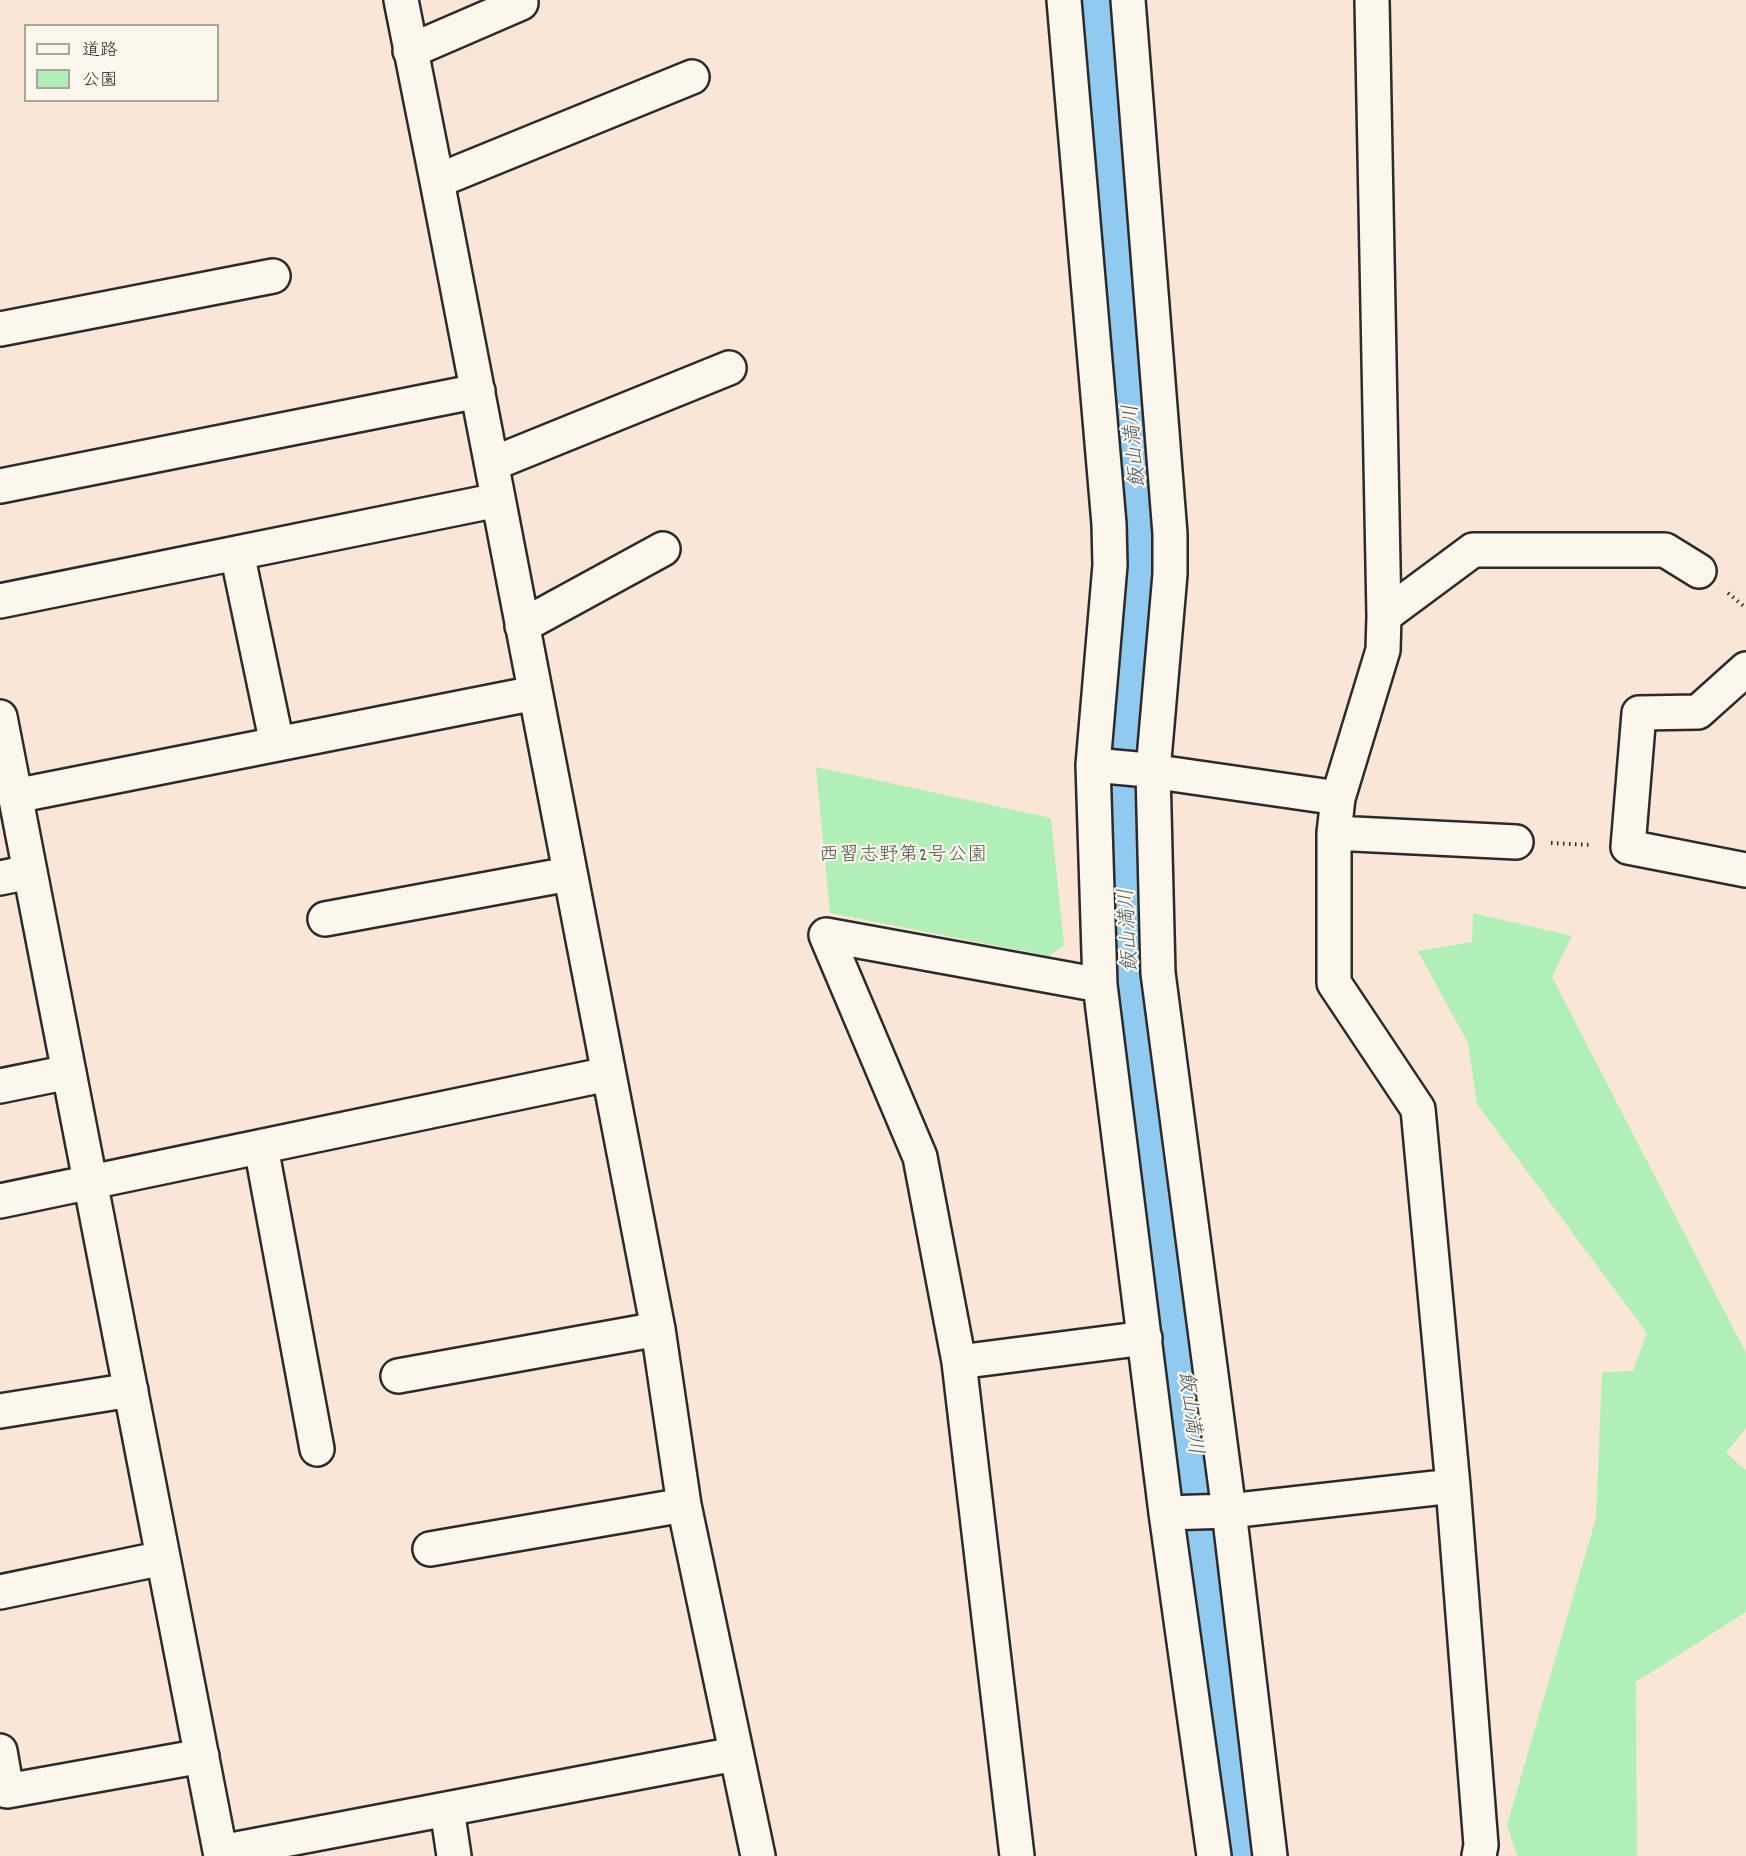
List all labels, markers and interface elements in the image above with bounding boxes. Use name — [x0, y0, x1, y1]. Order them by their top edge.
legend — [24, 24, 219, 102]
text: 道路 — [82, 39, 118, 64]
text: 公園 — [82, 69, 118, 94]
water label: 飯山満川 — [1121, 403, 1153, 489]
park label: 西習志野第2号公園 — [819, 845, 987, 869]
water label: 飯山満川 — [1116, 887, 1146, 973]
water label: 飯山満川 — [1170, 1370, 1206, 1456]

